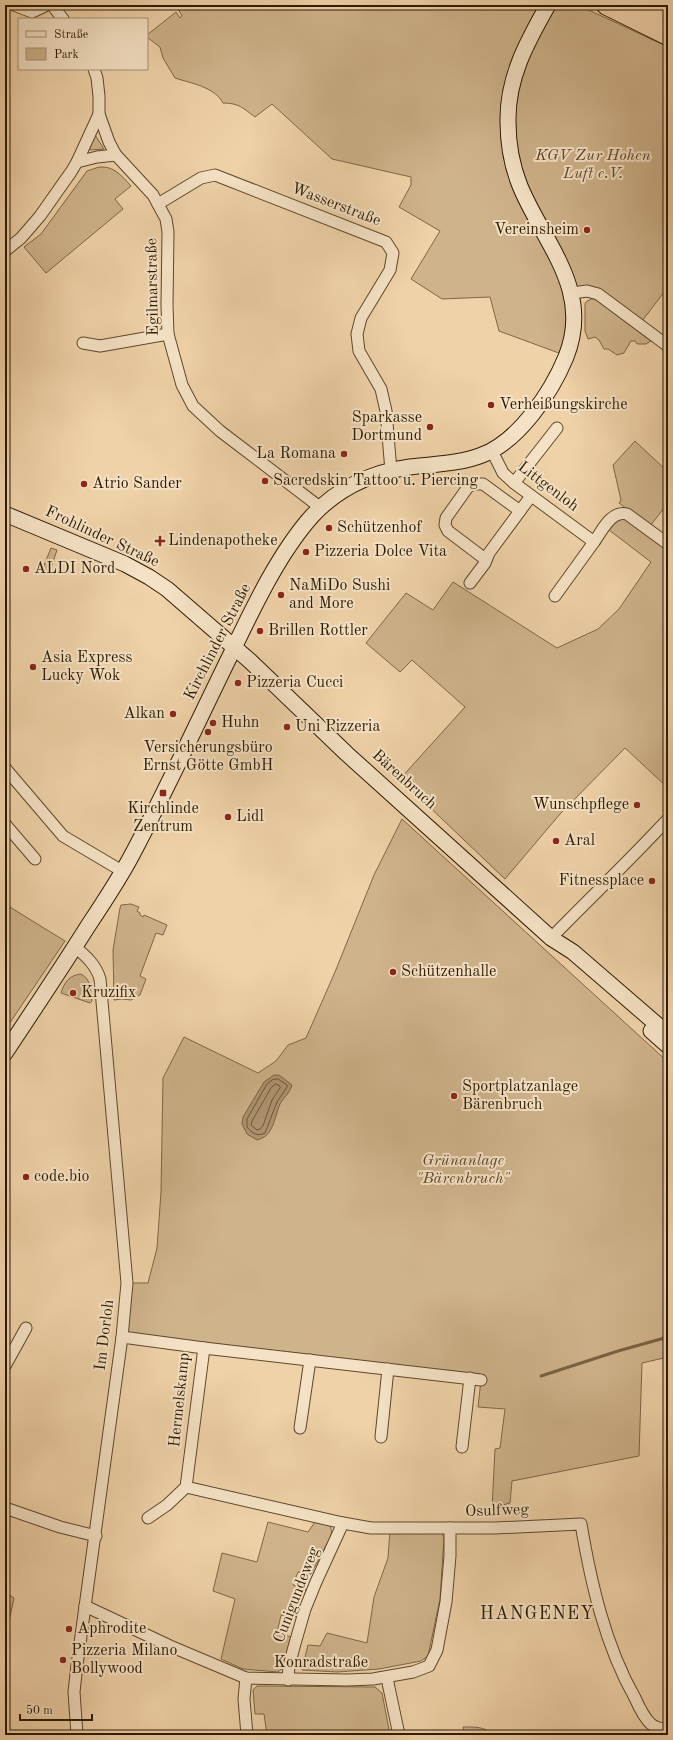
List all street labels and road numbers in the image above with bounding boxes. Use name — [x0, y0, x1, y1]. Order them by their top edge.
street label: Wasserstraße — [289, 181, 383, 229]
street label: Egilmarstraße — [144, 238, 162, 336]
street label: Littgenloh — [514, 459, 582, 515]
street label: Frohlinder Straße — [43, 504, 161, 570]
street label: Kirchlinder Straße — [182, 581, 254, 703]
street label: Bärenbruch — [369, 747, 439, 813]
street label: Im Dorloh — [93, 1298, 117, 1371]
street label: Hermelskamp — [167, 1352, 193, 1448]
street label: Osulfweg — [465, 1502, 530, 1520]
street label: Cunigundeweg — [271, 1544, 323, 1645]
street label: Konradstraße — [274, 1655, 368, 1671]

